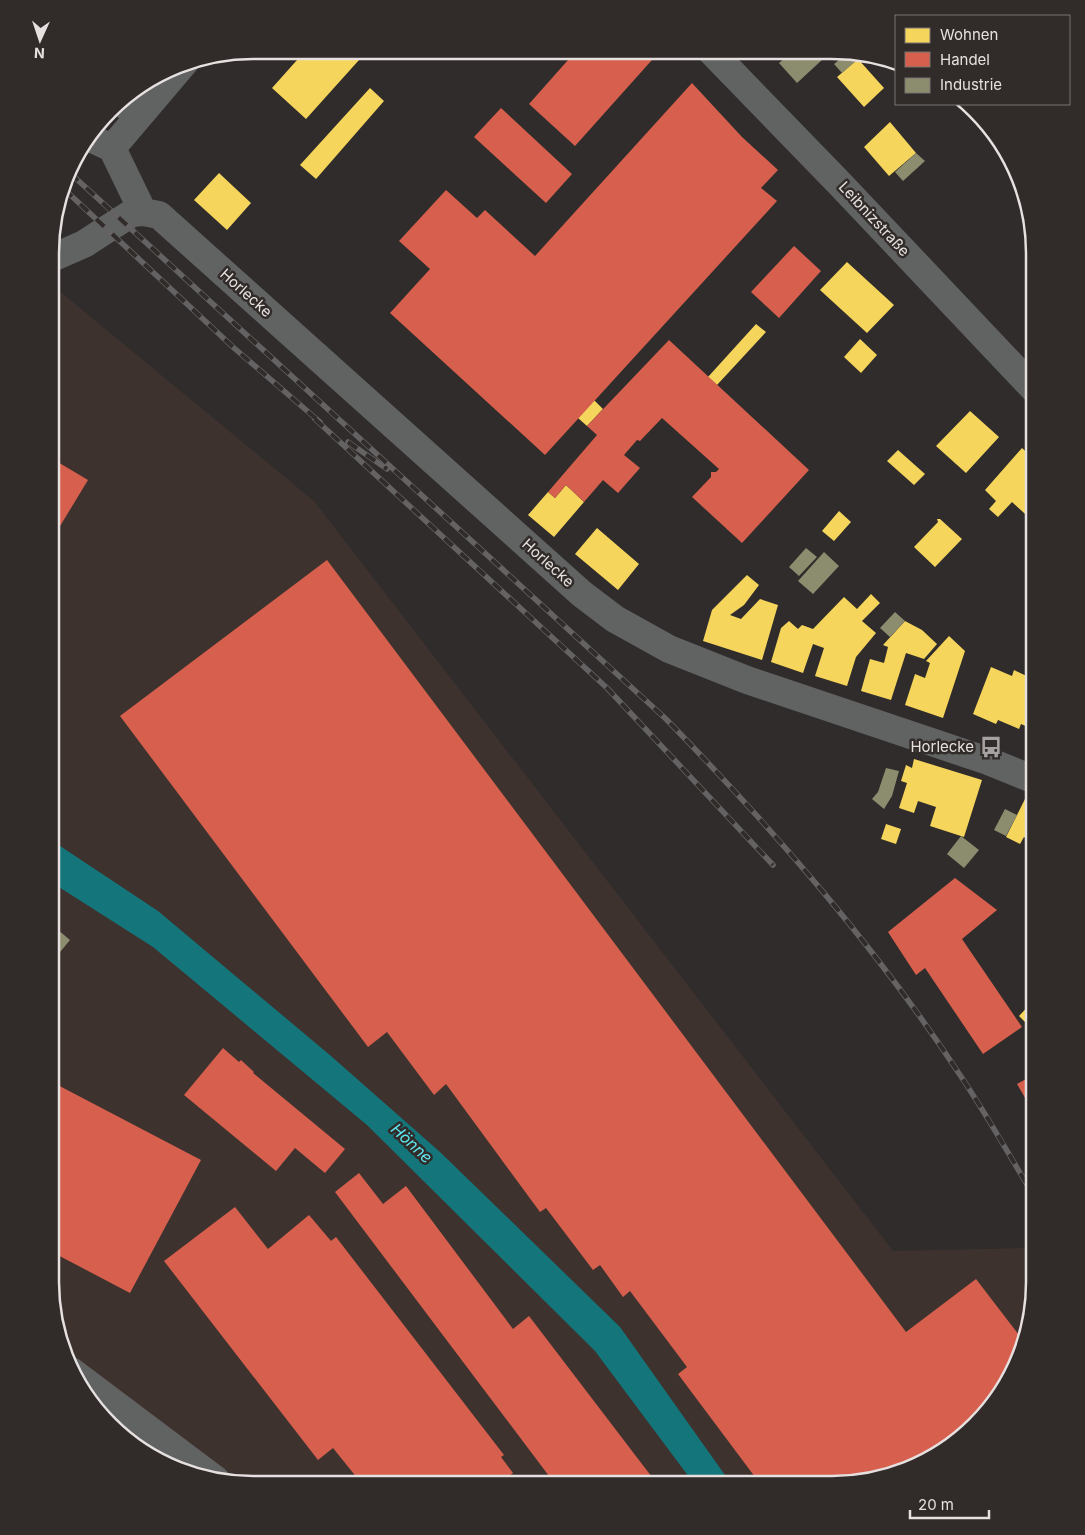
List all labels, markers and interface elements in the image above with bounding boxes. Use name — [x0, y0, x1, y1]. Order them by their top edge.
north arrow — [15, 15, 65, 65]
legend — [895, 15, 1070, 105]
text: Wohnen — [940, 25, 998, 44]
text: N — [34, 45, 45, 62]
text: Handel — [940, 50, 990, 69]
text: Industrie — [940, 75, 1002, 94]
street label: Leibnizstraße — [835, 177, 914, 260]
street label: Horlecke — [216, 264, 276, 321]
street label: Horlecke — [518, 534, 578, 591]
bus stop icon: Horlecke — [978, 734, 1004, 760]
place label: Horlecke — [910, 737, 974, 756]
water label: Hönne — [387, 1119, 437, 1167]
scale bar — [910, 1488, 989, 1520]
text: 20 m — [918, 1495, 954, 1514]

